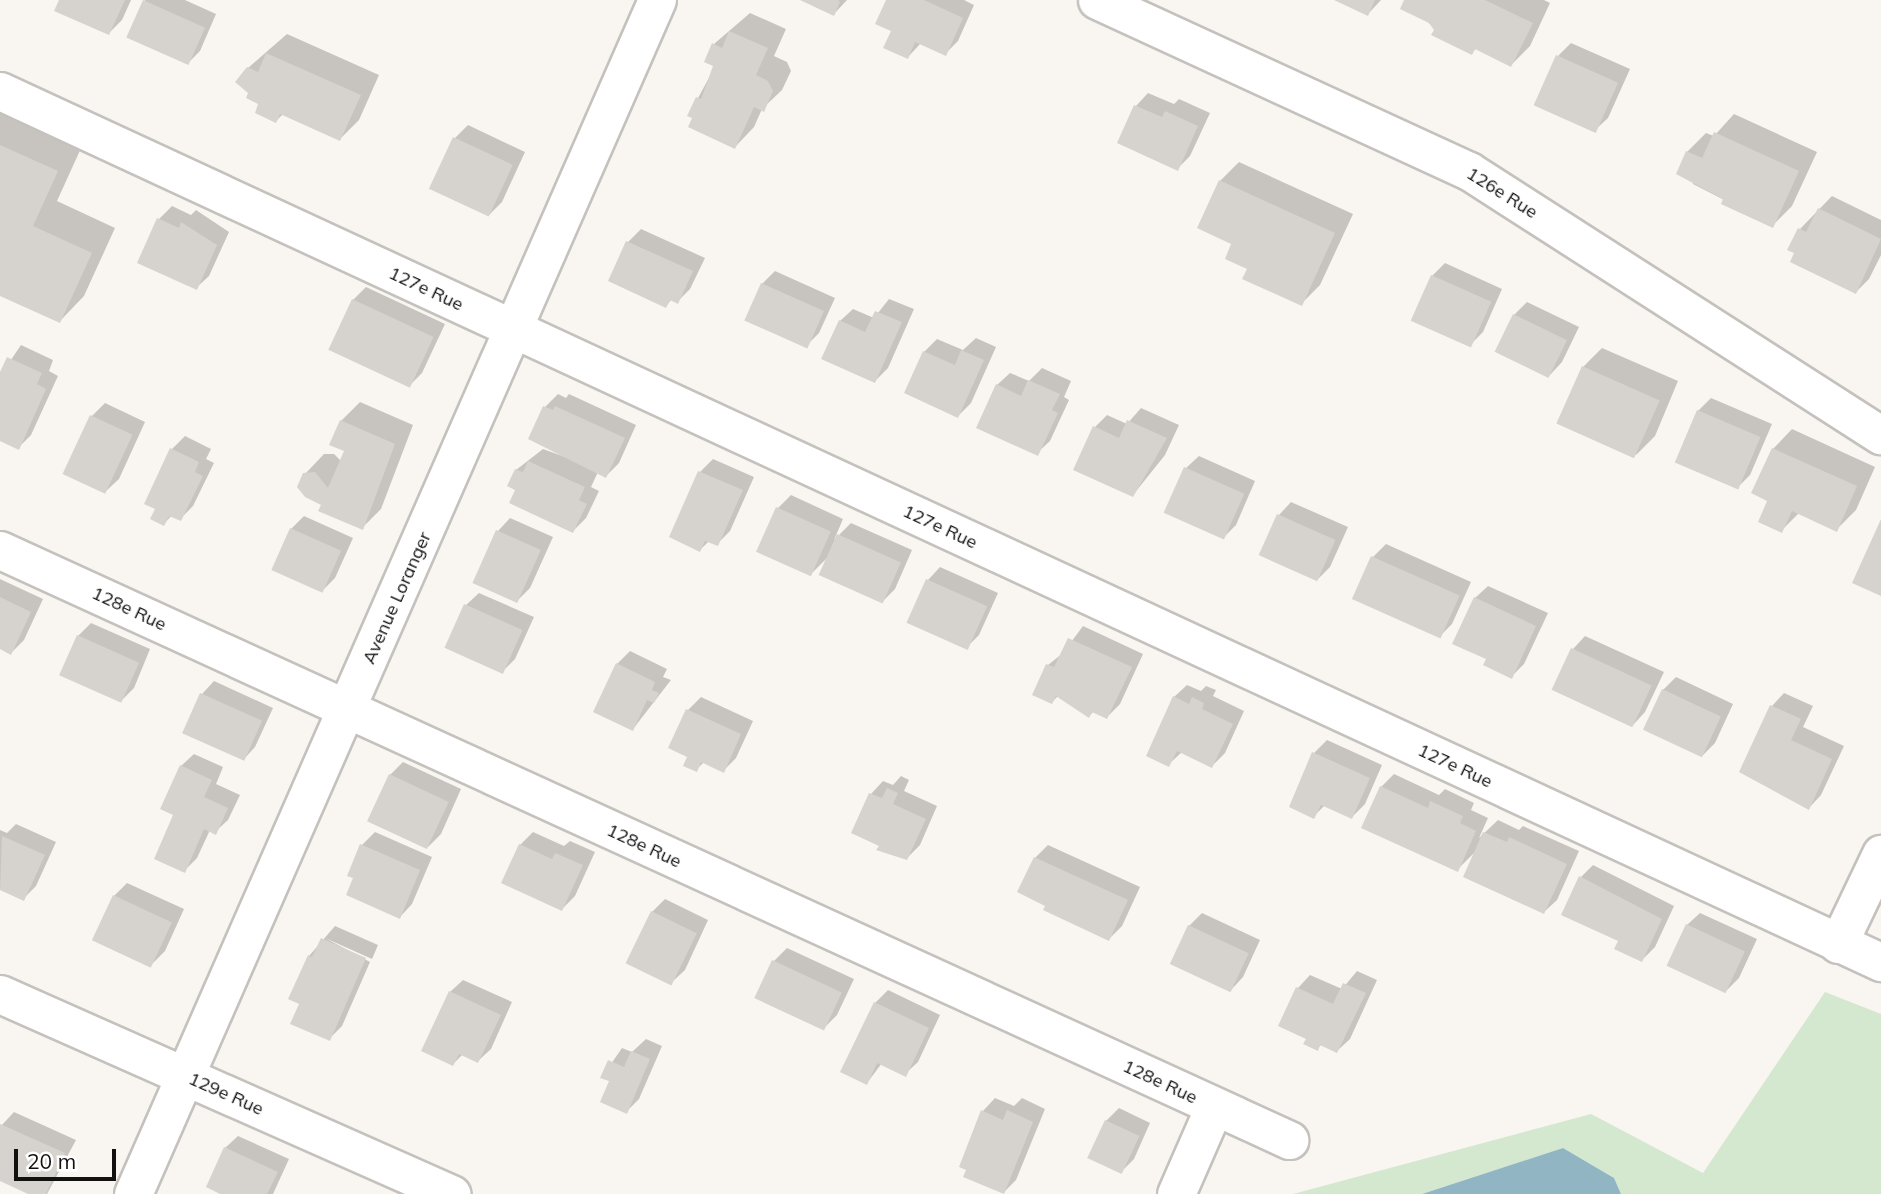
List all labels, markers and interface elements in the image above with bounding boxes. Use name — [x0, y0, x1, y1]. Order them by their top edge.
street label: 126e Rue — [1463, 163, 1541, 223]
street label: 127e Rue — [385, 262, 467, 316]
street label: 127e Rue — [899, 500, 981, 554]
street label: Avenue Loranger — [358, 529, 436, 667]
street label: 128e Rue — [88, 582, 170, 636]
street label: 127e Rue — [1414, 739, 1496, 793]
street label: 128e Rue — [603, 819, 685, 873]
street label: 128e Rue — [1119, 1055, 1201, 1109]
street label: 129e Rue — [185, 1068, 267, 1120]
scale bar — [18, 1134, 119, 1178]
text: 20 m — [27, 1148, 76, 1174]

